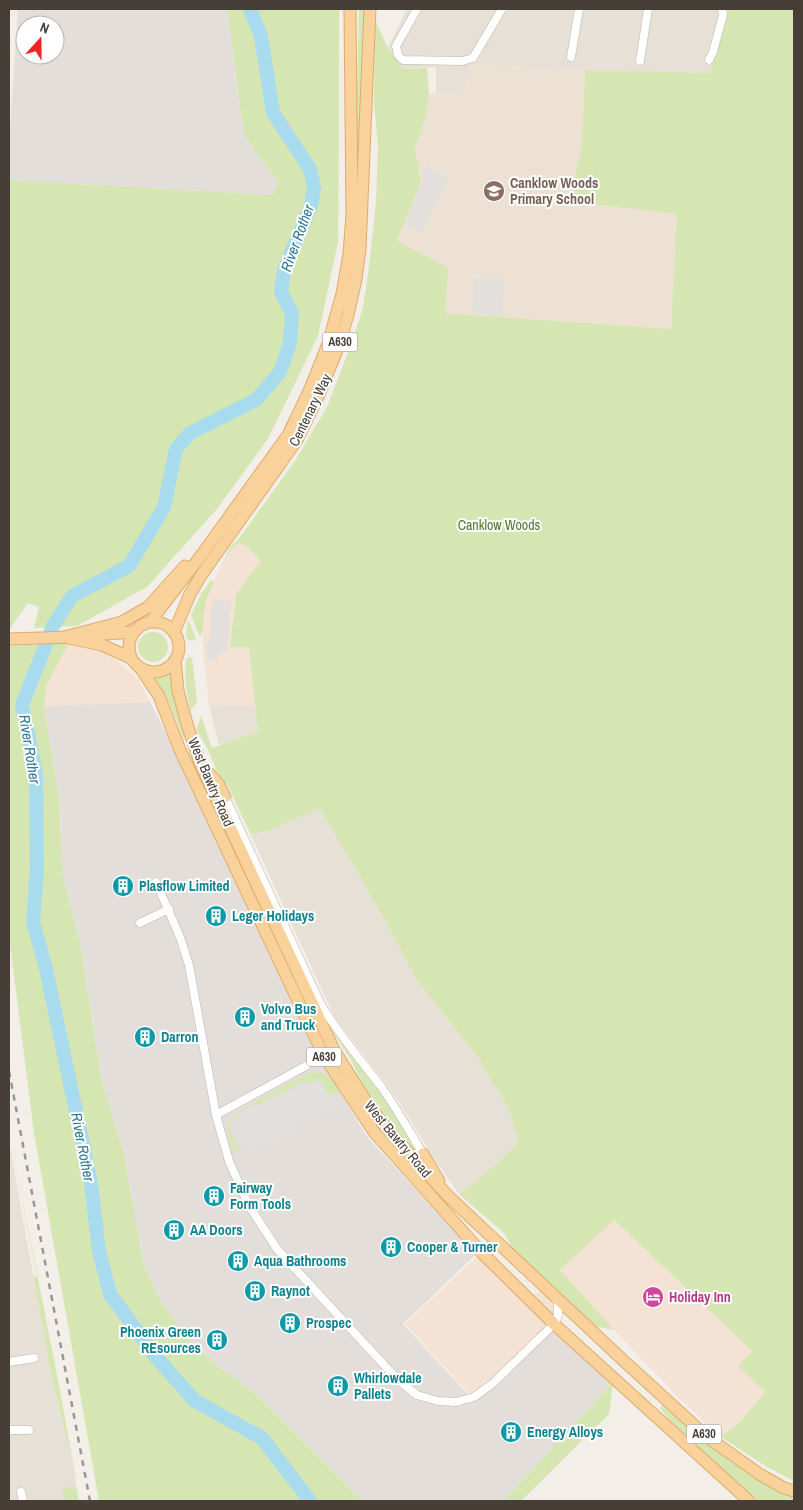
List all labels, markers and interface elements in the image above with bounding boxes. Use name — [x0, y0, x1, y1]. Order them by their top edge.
north arrow — [15, 15, 65, 65]
text: N — [38, 18, 52, 38]
place label: Canklow Woods Primary School — [510, 174, 598, 208]
school or university icon: Canklow Woods Primary School — [482, 179, 506, 203]
water label: River Rother — [275, 201, 319, 274]
road number: A630 — [322, 332, 358, 352]
street label: Centenary Way — [285, 370, 335, 449]
park label: Canklow Woods — [458, 516, 541, 534]
water label: River Rother — [14, 713, 46, 786]
street label: West Bawtry Road — [184, 735, 238, 829]
building icon: Plasflow Limited — [111, 874, 135, 898]
place label: Plasflow Limited — [139, 877, 230, 895]
building icon: Leger Holidays — [204, 904, 228, 928]
place label: Leger Holidays — [232, 907, 314, 925]
place label: Volvo Bus and Truck — [261, 1000, 316, 1034]
building icon: Volvo Bus and Truck — [233, 1005, 257, 1029]
building icon: Darron — [133, 1025, 157, 1049]
place label: Darron — [161, 1028, 199, 1046]
road number: A630 — [306, 1048, 342, 1066]
street label: West Bawtry Road — [361, 1097, 435, 1181]
water label: River Rother — [66, 1111, 100, 1184]
place label: Fairway Form Tools — [230, 1179, 291, 1213]
building icon: Fairway Form Tools — [202, 1184, 226, 1208]
building icon: AA Doors — [162, 1218, 186, 1242]
place label: AA Doors — [190, 1221, 243, 1239]
building icon: Cooper & Turner — [379, 1235, 403, 1259]
place label: Cooper & Turner — [407, 1238, 498, 1256]
building icon: Aqua Bathrooms — [226, 1249, 250, 1273]
place label: Aqua Bathrooms — [254, 1252, 346, 1270]
building icon: Raynot — [243, 1279, 267, 1303]
place label: Raynot — [271, 1282, 310, 1300]
hotel icon: Holiday Inn — [641, 1285, 665, 1309]
place label: Holiday Inn — [669, 1288, 731, 1306]
building icon: Prospec — [278, 1311, 302, 1335]
place label: Prospec — [306, 1314, 351, 1332]
place label: Phoenix Green REsources — [120, 1323, 201, 1357]
building icon: Phoenix Green REsources — [205, 1328, 229, 1352]
place label: Whirlowdale Pallets — [354, 1369, 422, 1403]
building icon: Whirlowdale Pallets — [326, 1374, 350, 1398]
building icon: Energy Alloys — [499, 1420, 523, 1444]
place label: Energy Alloys — [527, 1423, 603, 1441]
road number: A630 — [686, 1425, 722, 1444]

